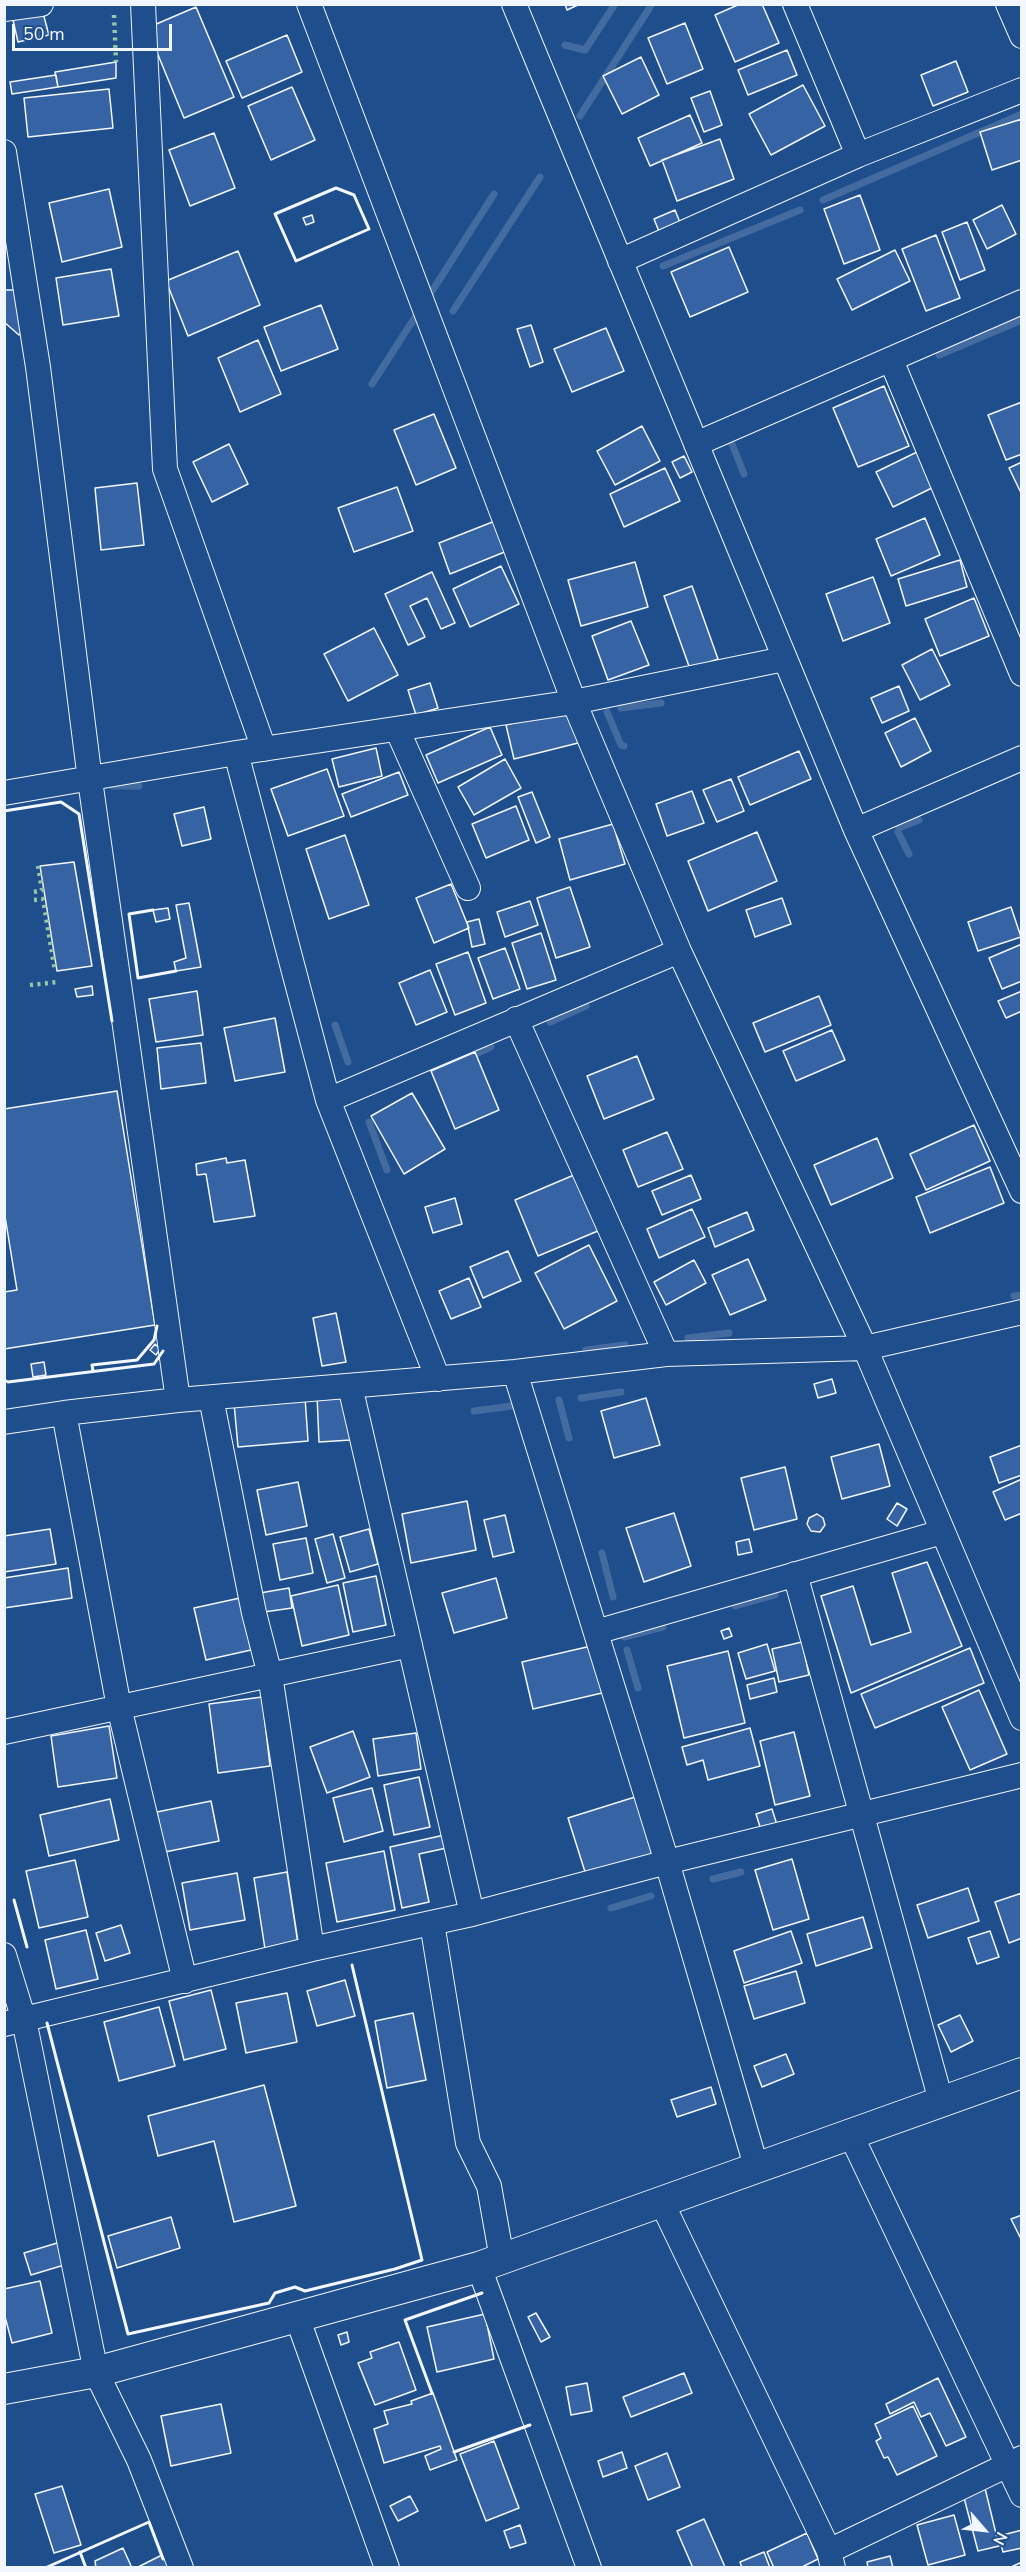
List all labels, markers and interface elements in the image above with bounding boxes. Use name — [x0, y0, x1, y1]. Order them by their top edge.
scale bar — [15, 12, 176, 50]
text: 50 m — [23, 22, 65, 46]
north arrow — [954, 2500, 1014, 2560]
text: N — [987, 2528, 1012, 2549]

